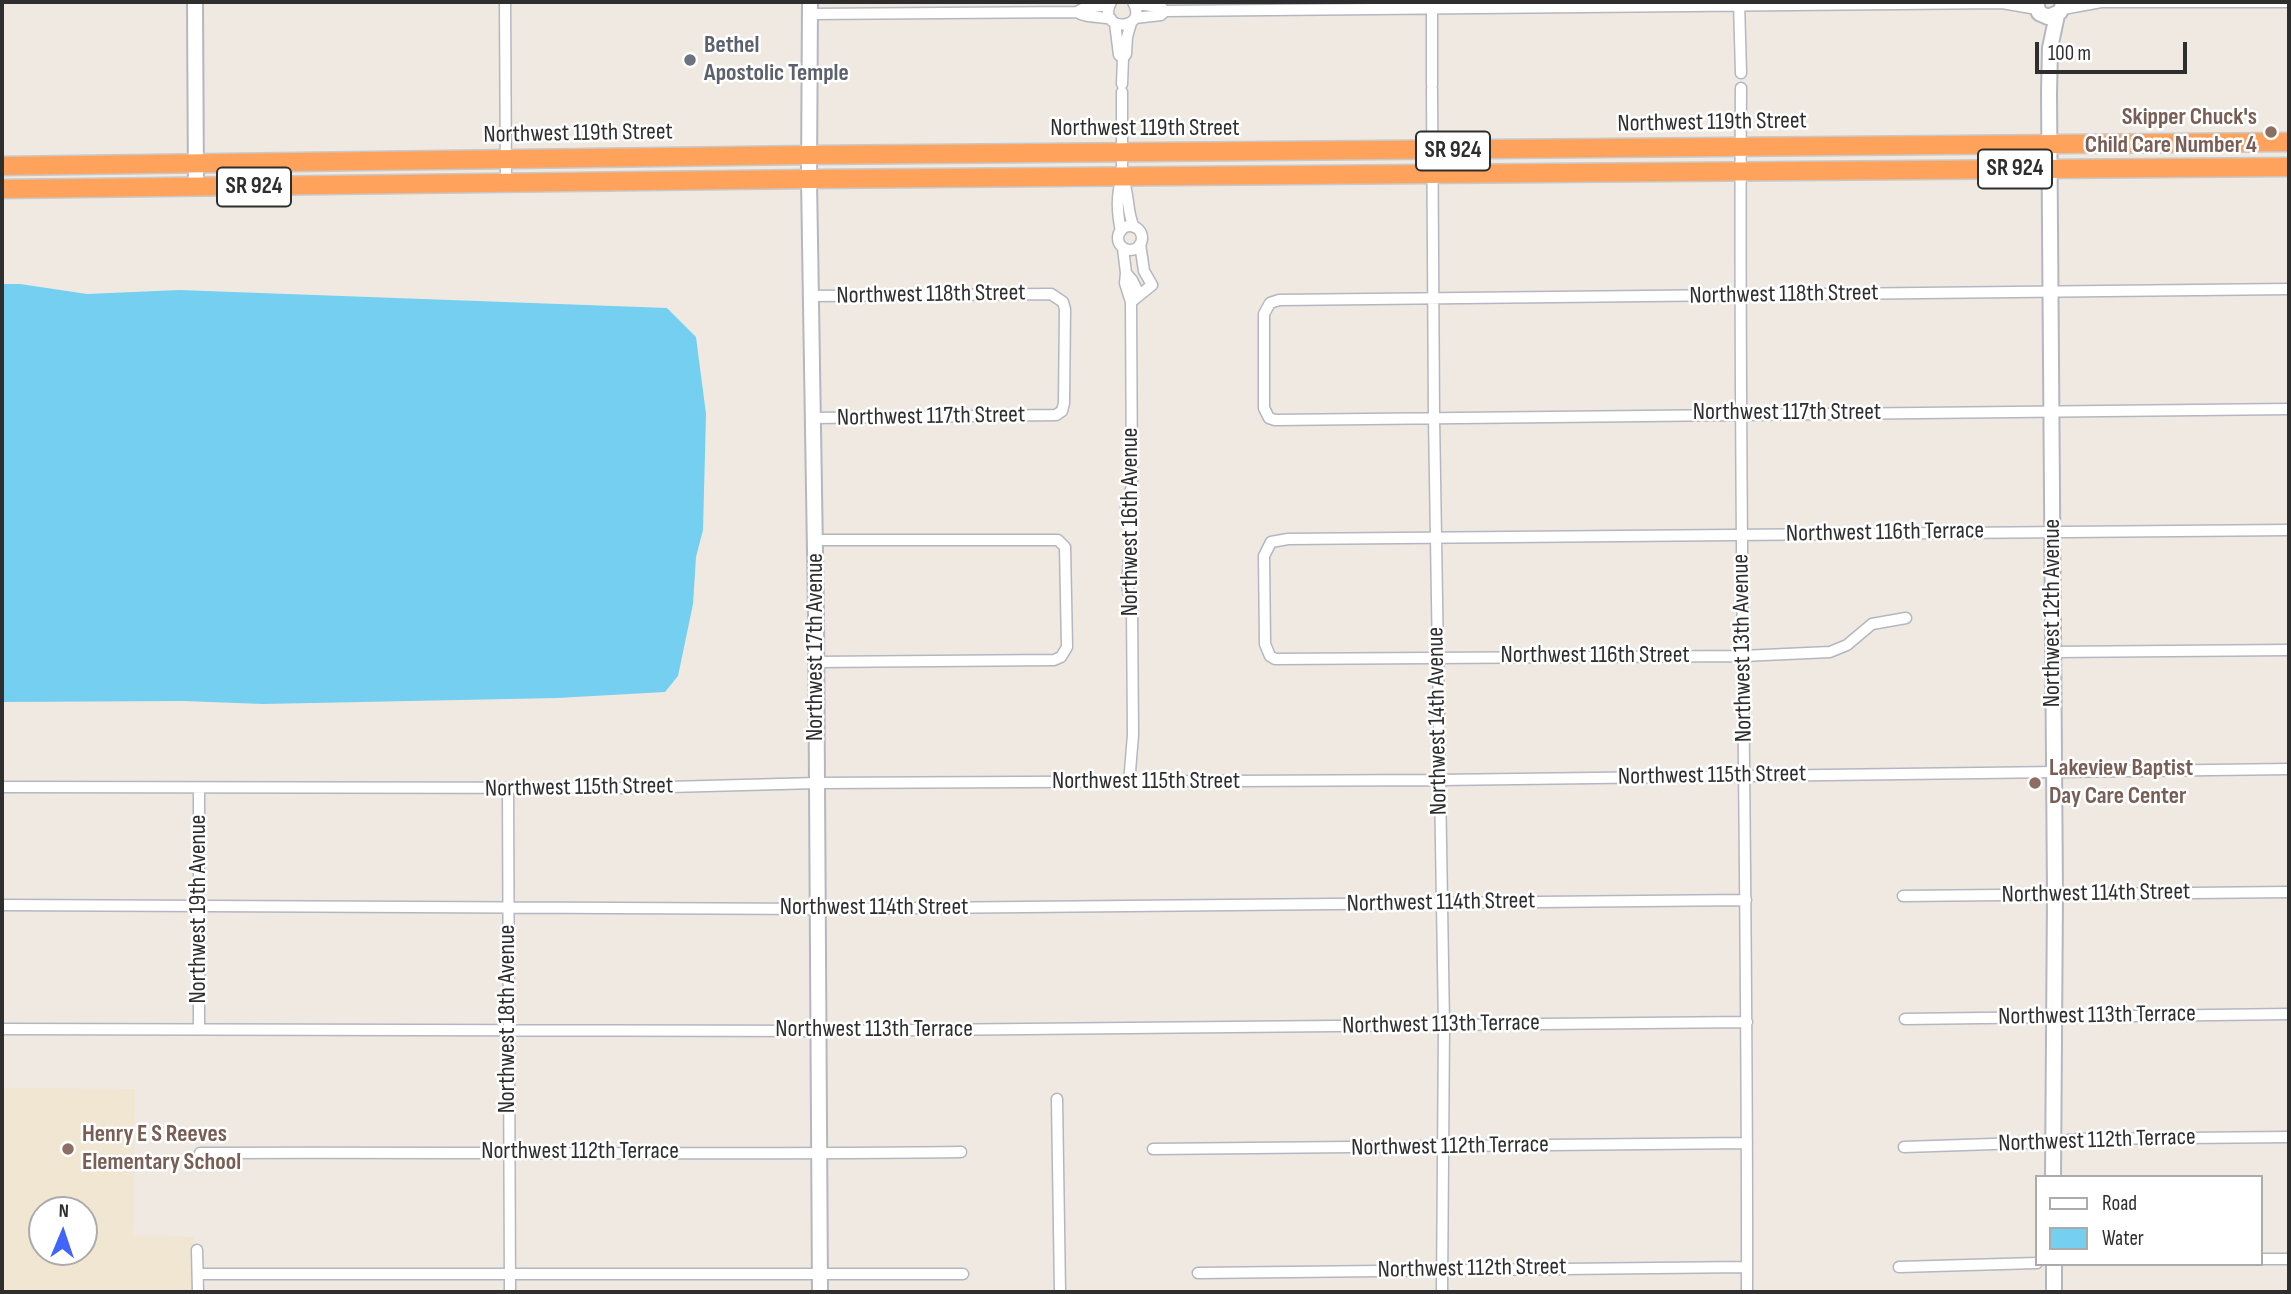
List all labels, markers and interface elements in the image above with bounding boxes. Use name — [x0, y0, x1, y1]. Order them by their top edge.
scale bar — [2039, 28, 2191, 72]
place label: Bethel Apostolic Temple — [704, 32, 849, 88]
text: 100 m — [2048, 41, 2091, 66]
marker: Bethel Apostolic Temple — [682, 52, 698, 68]
place label: Skipper Chuck's Child Care Number 4 — [2085, 104, 2257, 160]
street label: Northwest 119th Street — [1617, 107, 1807, 139]
street label: Northwest 119th Street — [1050, 115, 1240, 143]
street label: Northwest 119th Street — [483, 118, 673, 150]
marker: Skipper Chuck's Child Care Number 4 — [2263, 124, 2279, 140]
road number: SR 924 — [1416, 132, 1490, 170]
road number: SR 924 — [1978, 150, 2052, 188]
road number: SR 924 — [217, 168, 291, 206]
street label: Northwest 118th Street — [836, 279, 1026, 311]
street label: Northwest 118th Street — [1689, 279, 1879, 311]
street label: Northwest 117th Street — [1693, 399, 1881, 427]
street label: Northwest 117th Street — [837, 401, 1025, 433]
street label: Northwest 16th Avenue — [1117, 428, 1145, 616]
street label: Northwest 116th Terrace — [1786, 517, 1984, 549]
street label: Northwest 12th Avenue — [2039, 519, 2067, 707]
street label: Northwest 17th Avenue — [802, 553, 830, 741]
street label: Northwest 13th Avenue — [1727, 554, 1759, 742]
street label: Northwest 14th Avenue — [1422, 627, 1454, 815]
street label: Northwest 116th Street — [1500, 642, 1690, 670]
place label: Lakeview Baptist Day Care Center — [2049, 755, 2193, 811]
street label: Northwest 115th Street — [1618, 760, 1806, 792]
street label: Northwest 115th Street — [1052, 768, 1240, 796]
street label: Northwest 115th Street — [485, 772, 673, 804]
marker: Lakeview Baptist Day Care Center — [2027, 775, 2043, 791]
street label: Northwest 19th Avenue — [185, 814, 213, 1004]
street label: Northwest 114th Street — [2001, 878, 2191, 910]
street label: Northwest 114th Street — [1346, 887, 1536, 919]
street label: Northwest 114th Street — [780, 894, 968, 922]
street label: Northwest 18th Avenue — [494, 925, 522, 1113]
street label: Northwest 113th Terrace — [1998, 1000, 2196, 1032]
street label: Northwest 113th Terrace — [1342, 1009, 1540, 1041]
street label: Northwest 113th Terrace — [775, 1016, 973, 1044]
place label: Henry E S Reeves Elementary School — [82, 1121, 241, 1177]
street label: Northwest 112th Terrace — [1998, 1123, 2196, 1159]
street label: Northwest 112th Terrace — [1351, 1131, 1549, 1163]
street label: Northwest 112th Terrace — [481, 1138, 679, 1166]
marker: Henry E S Reeves Elementary School — [60, 1141, 76, 1157]
legend — [2036, 1175, 2263, 1266]
text: Road — [2102, 1191, 2137, 1216]
north arrow — [28, 1196, 98, 1266]
text: N — [58, 1200, 69, 1223]
text: Water — [2102, 1226, 2144, 1251]
street label: Northwest 112th Street — [1377, 1253, 1567, 1285]

